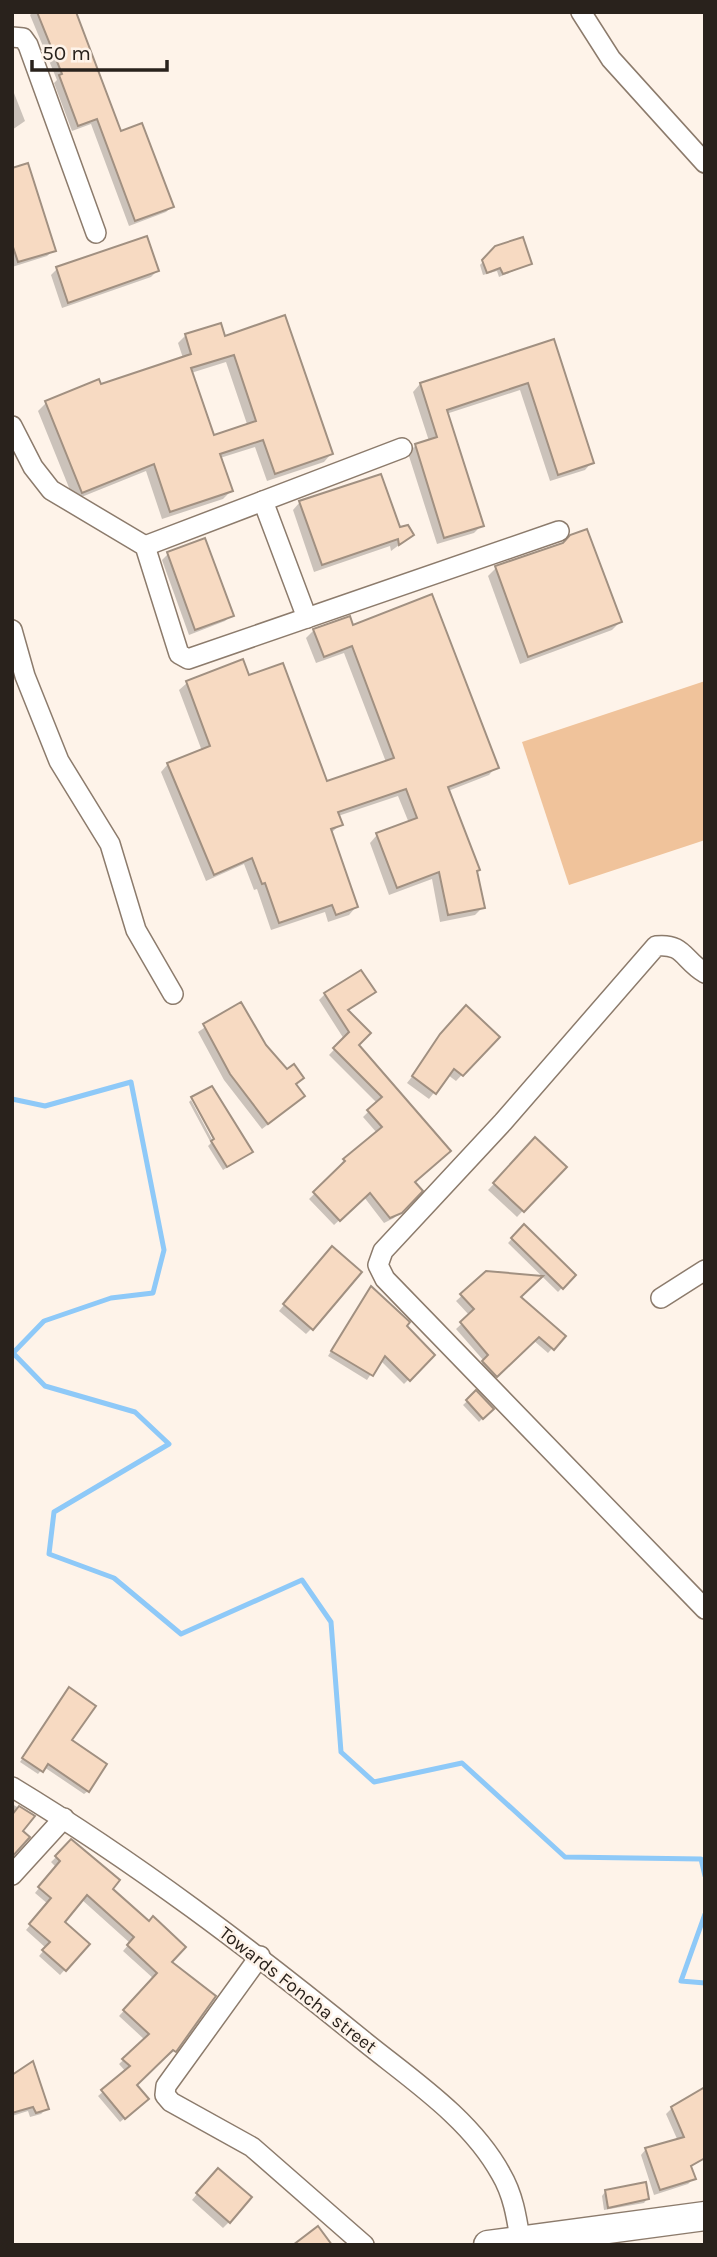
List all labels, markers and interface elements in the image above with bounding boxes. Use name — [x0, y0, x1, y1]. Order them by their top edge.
scale bar — [32, 28, 166, 72]
text: 50 m — [42, 41, 91, 65]
street label: Towards Foncha street — [215, 1922, 381, 2058]

